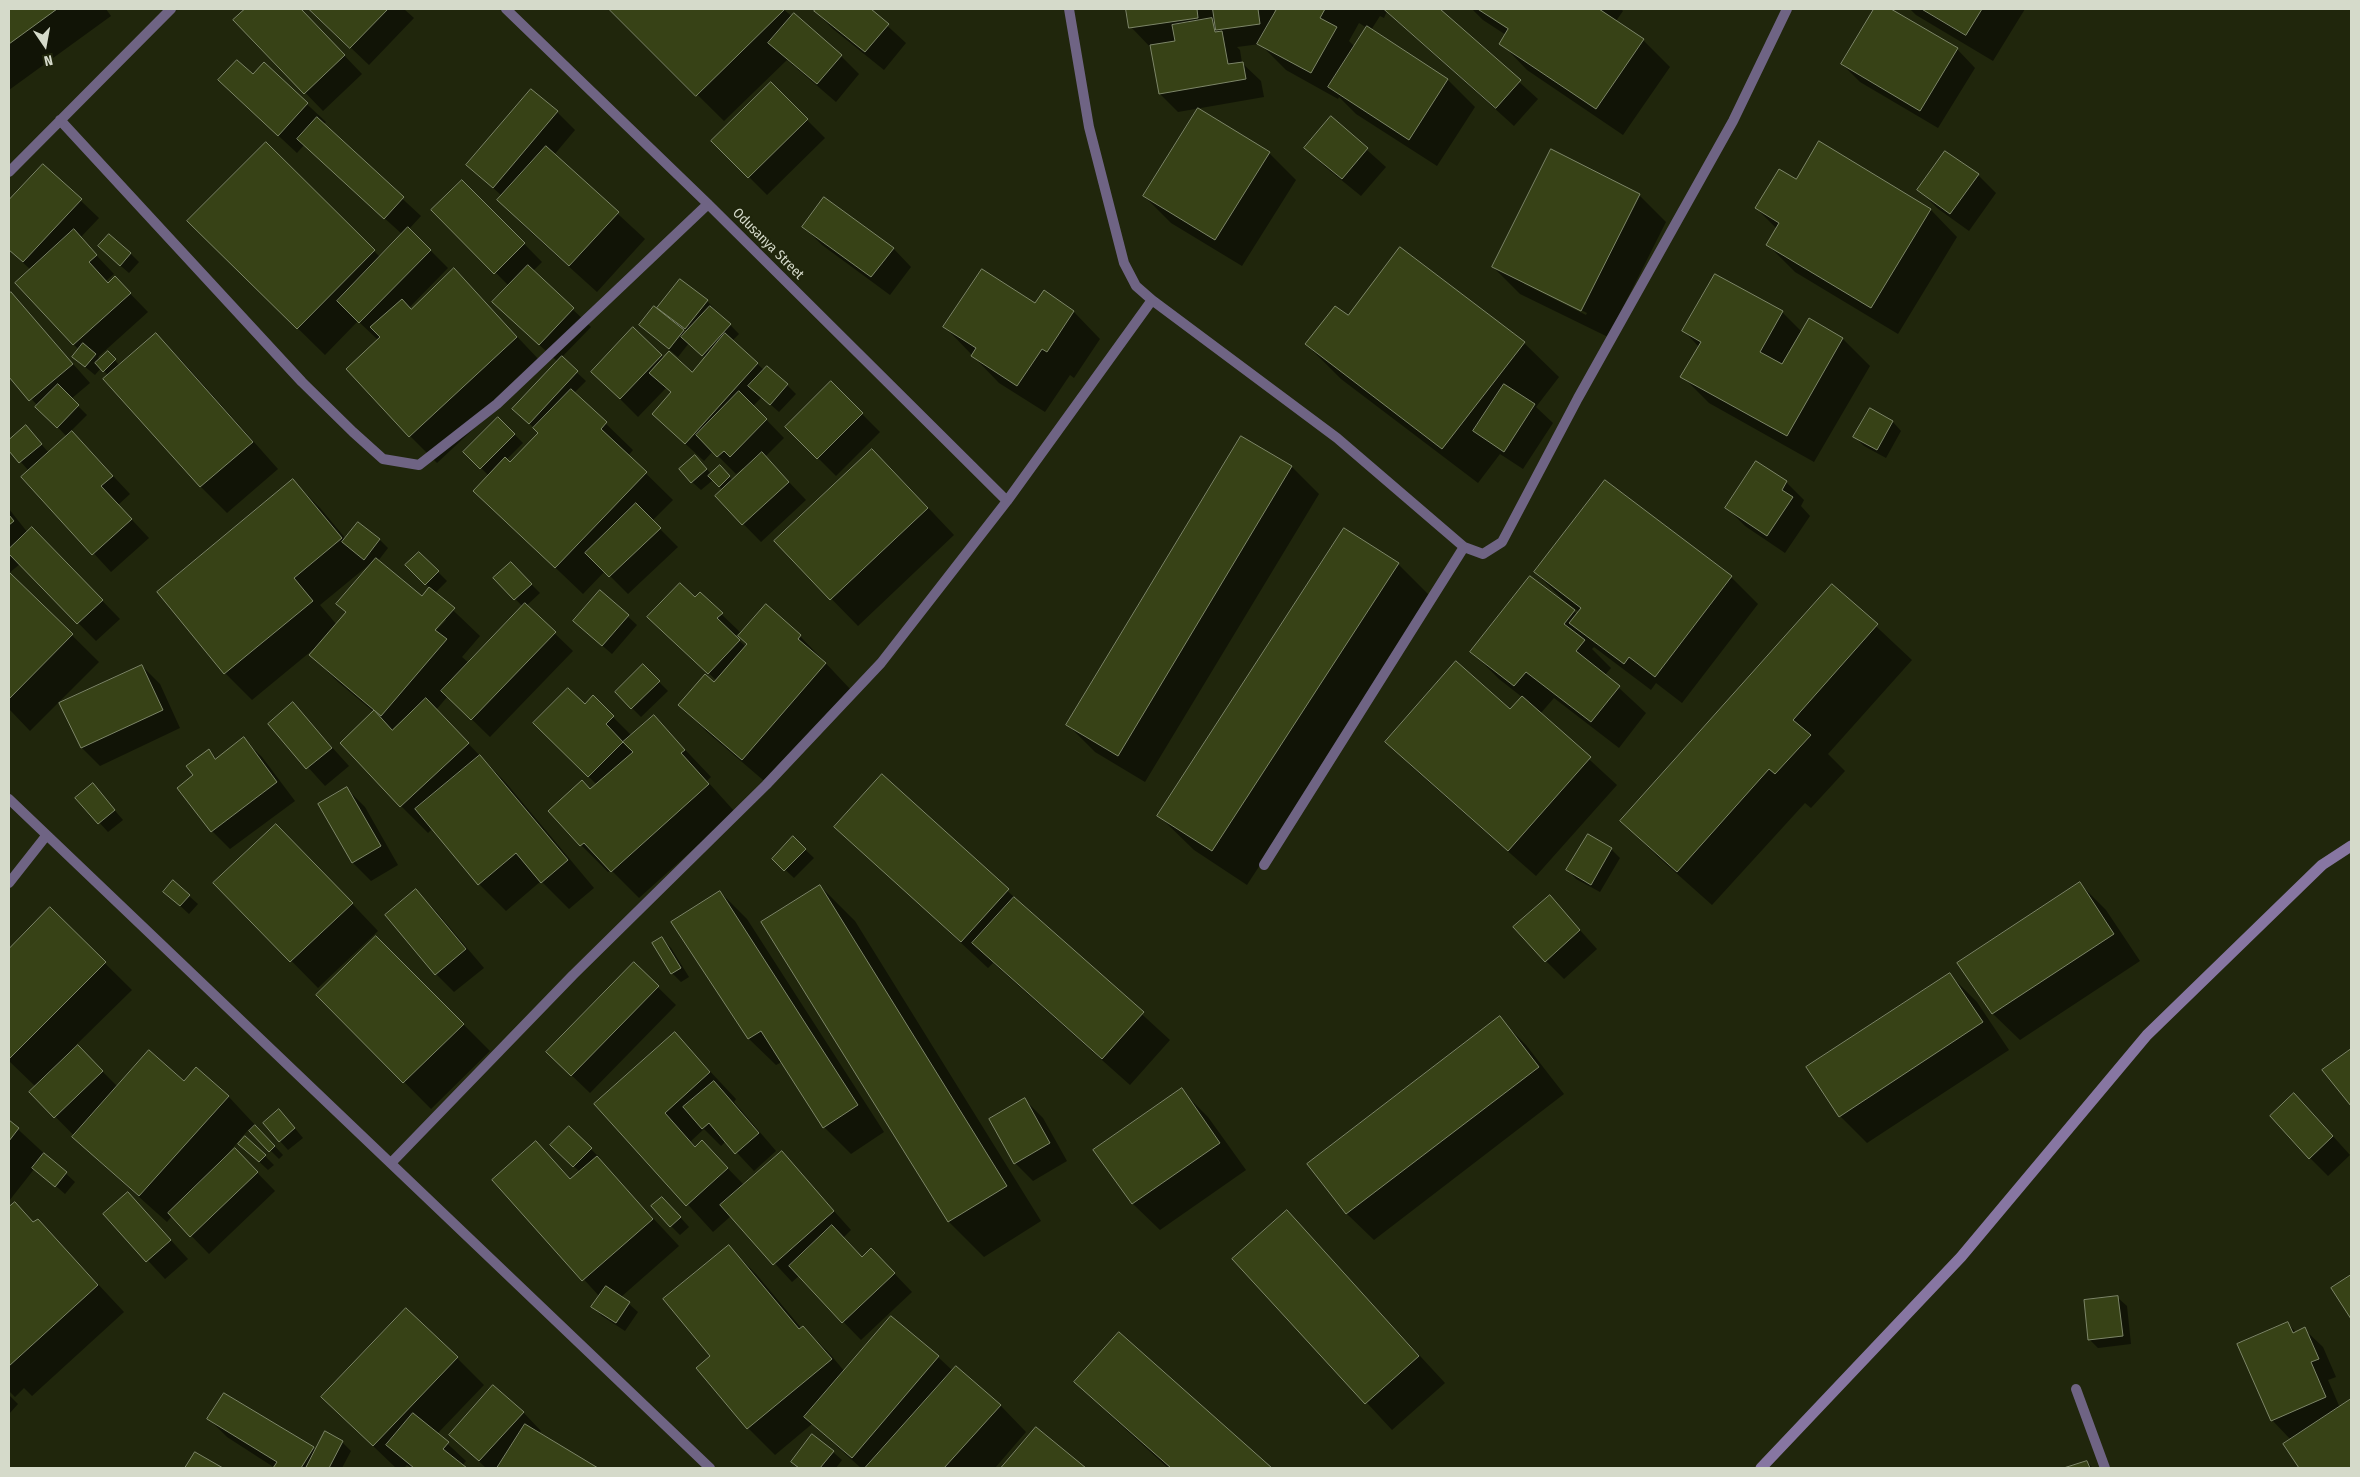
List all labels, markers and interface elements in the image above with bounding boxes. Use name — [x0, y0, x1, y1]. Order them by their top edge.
north arrow — [20, 20, 70, 70]
text: N — [42, 51, 54, 69]
street label: Odusanya Street — [729, 205, 807, 283]

